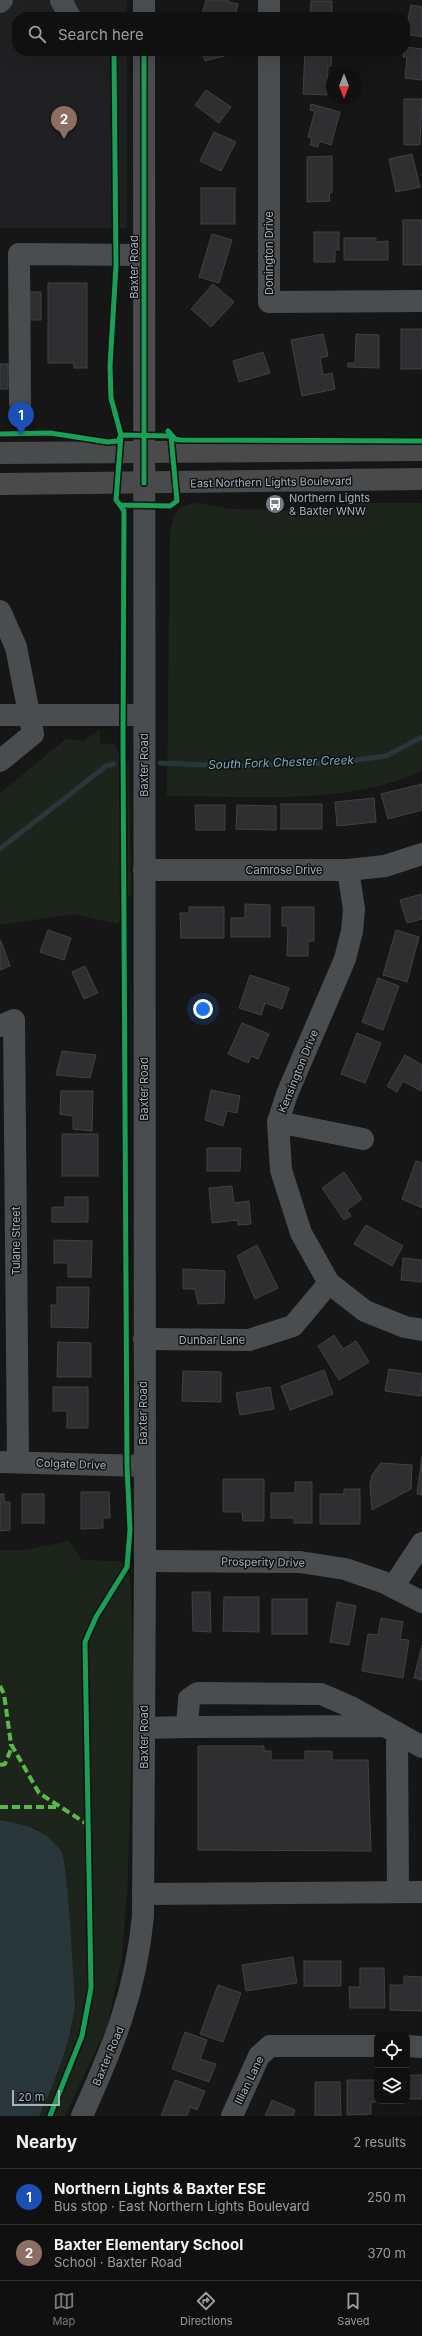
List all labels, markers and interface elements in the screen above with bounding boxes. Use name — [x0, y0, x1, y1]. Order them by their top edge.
search box — [12, 12, 410, 56]
icon: search — [26, 23, 48, 45]
text: Search here — [58, 25, 144, 44]
north arrow — [326, 68, 362, 104]
pin: 2 — [51, 106, 77, 139]
street label: Donington Drive — [262, 211, 276, 295]
street label: Baxter Road — [127, 235, 141, 299]
pin: 1 — [8, 402, 34, 435]
street label: East Northern Lights Boulevard — [190, 474, 352, 490]
place label: Northern Lights & Baxter WNW — [289, 491, 370, 518]
bus stop icon: Northern Lights & Baxter WNW — [264, 493, 286, 515]
street label: Baxter Road — [137, 733, 151, 797]
water label: South Fork Chester Creek — [208, 752, 355, 772]
street label: Camrose Drive — [245, 863, 323, 877]
your location — [193, 999, 213, 1019]
street label: Kensington Drive — [275, 1027, 321, 1115]
street label: Baxter Road — [137, 1057, 151, 1121]
street label: Tulane Street — [9, 1206, 23, 1275]
street label: Dunbar Lane — [179, 1333, 245, 1347]
street label: Baxter Road — [136, 1381, 150, 1445]
street label: Colgate Drive — [36, 1456, 106, 1472]
street label: Prosperity Drive — [221, 1554, 305, 1570]
street label: Baxter Road — [137, 1705, 151, 1769]
street label: Baxter Road — [89, 2024, 127, 2088]
map controls — [374, 2032, 410, 2104]
button: locate — [374, 2032, 410, 2068]
street label: Illian Lane — [231, 2054, 267, 2106]
button: layers — [374, 2068, 410, 2104]
scale bar — [12, 2088, 60, 2107]
text: 20 m — [18, 2090, 44, 2104]
text: Nearby — [16, 2132, 77, 2152]
text: 2 results — [353, 2134, 406, 2150]
text: Northern Lights & Baxter ESE — [54, 2179, 266, 2198]
text: 1 — [26, 2189, 32, 2205]
text: 250 m — [367, 2189, 406, 2205]
text: Bus stop · East Northern Lights Boulevard — [54, 2198, 309, 2214]
text: Baxter Elementary School — [54, 2235, 243, 2254]
text: 2 — [25, 2245, 33, 2261]
text: 370 m — [368, 2245, 406, 2261]
text: School · Baxter Road — [54, 2254, 182, 2270]
tab: Map — [52, 2290, 75, 2328]
tab: Directions — [180, 2290, 233, 2328]
tab: Saved — [337, 2290, 370, 2328]

